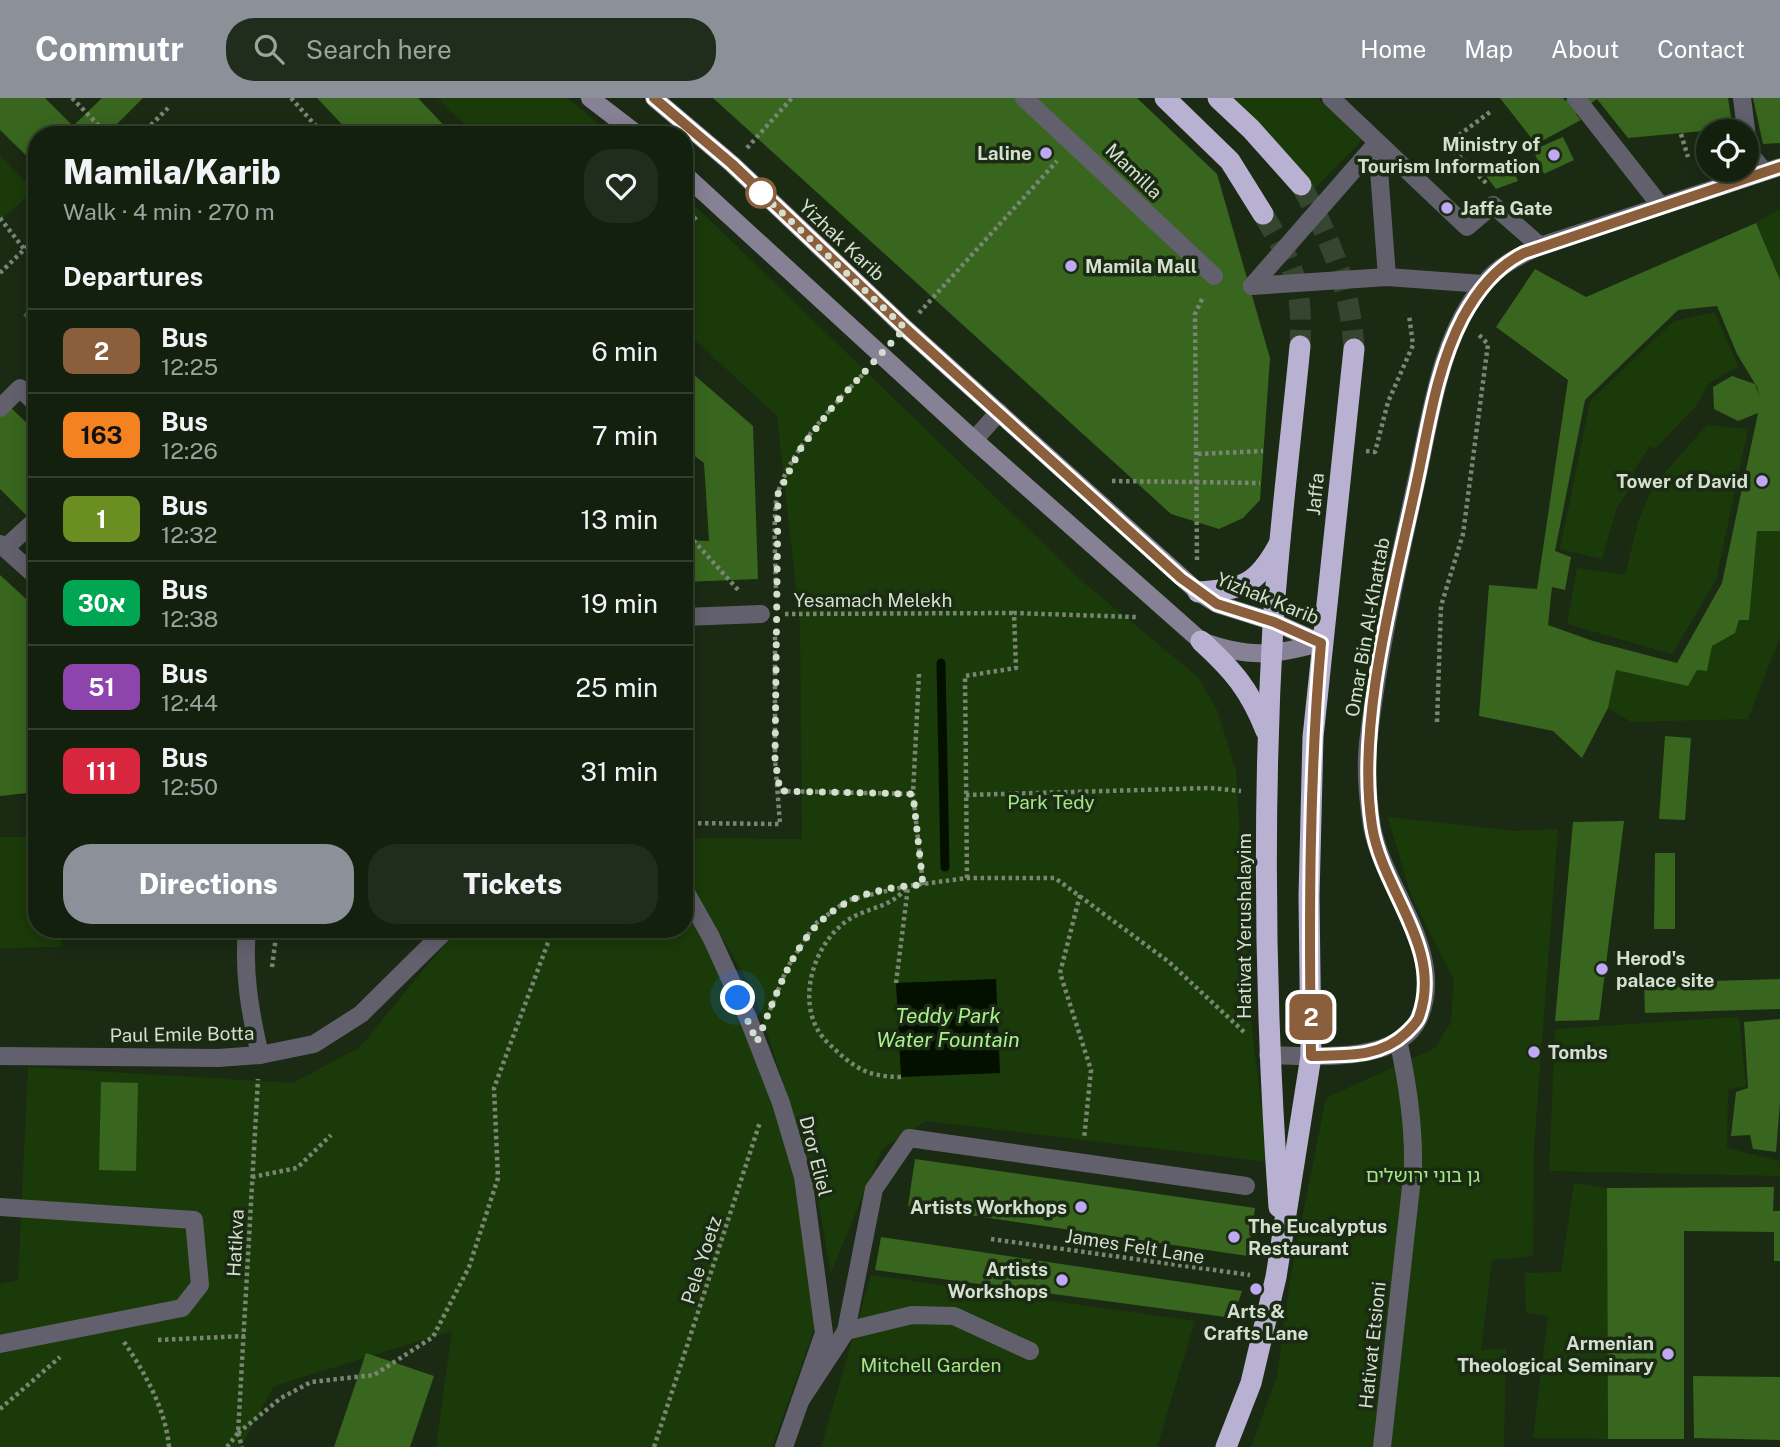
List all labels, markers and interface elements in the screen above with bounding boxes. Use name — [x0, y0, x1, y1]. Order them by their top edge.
search box — [226, 18, 716, 81]
text: Commutr — [35, 30, 184, 68]
icon: search — [250, 30, 288, 68]
text: Search here — [306, 34, 452, 65]
text: Home — [1360, 35, 1426, 63]
text: Map — [1464, 35, 1513, 63]
text: About — [1551, 35, 1619, 63]
text: Contact — [1657, 35, 1745, 63]
map controls — [1696, 119, 1759, 182]
button: locate — [1696, 119, 1759, 182]
place label: Ministry of Tourism Information — [1358, 133, 1540, 177]
street label: Mamilla — [1101, 139, 1167, 203]
place label: Laline — [977, 142, 1032, 164]
marker: Laline — [1038, 145, 1054, 161]
marker: Ministry of Tourism Information — [1546, 147, 1562, 163]
button: heart — [584, 149, 658, 223]
text: Mamila/Karib — [63, 153, 281, 191]
unlabelled marker — [746, 178, 776, 208]
street label: Yizhak Karib — [795, 195, 889, 285]
place label: Jaffa Gate — [1461, 197, 1553, 219]
text: Walk · 4 min · 270 m — [63, 198, 275, 225]
marker: Jaffa Gate — [1439, 200, 1455, 216]
place label: Mamila Mall — [1085, 255, 1197, 277]
marker: Mamila Mall — [1063, 258, 1079, 274]
text: Departures — [63, 261, 203, 292]
text: Bus — [161, 322, 208, 353]
text: 6 min — [591, 336, 658, 367]
text: 2 — [94, 337, 109, 365]
text: 12:25 — [161, 353, 218, 380]
text: Bus — [161, 406, 208, 437]
text: 7 min — [592, 420, 658, 451]
text: 163 — [80, 421, 123, 449]
text: 12:26 — [161, 437, 218, 464]
place label: Tower of David — [1616, 470, 1748, 492]
street label: Jaffa — [1302, 472, 1328, 516]
marker: Tower of David — [1754, 473, 1770, 489]
text: Bus — [161, 490, 208, 521]
text: 13 min — [581, 504, 658, 535]
text: 1 — [96, 505, 107, 533]
text: 12:32 — [161, 521, 217, 548]
street label: Omar Bin Al-Khattab — [1340, 536, 1394, 718]
street label: Yizhak Karib — [1214, 567, 1322, 629]
text: Bus — [161, 574, 208, 605]
text: 19 min — [581, 588, 658, 619]
text: 30א — [78, 589, 125, 617]
street label: Yesamach Melekh — [793, 589, 953, 611]
text: 12:38 — [161, 605, 219, 632]
text: Bus — [161, 658, 208, 689]
text: 25 min — [575, 672, 658, 703]
text: 51 — [88, 673, 115, 701]
text: 12:44 — [161, 689, 218, 716]
text: Bus — [161, 742, 208, 773]
text: 31 min — [581, 756, 658, 787]
text: 111 — [86, 757, 117, 785]
text: 12:50 — [161, 773, 218, 800]
park label: Park Tedy — [1007, 791, 1095, 813]
street label: Hativat Yerushalayim — [1233, 833, 1255, 1019]
button: Directions — [63, 844, 354, 924]
button: Tickets — [368, 844, 658, 924]
place label: Herod's palace site — [1616, 947, 1714, 991]
marker: Herod's palace site — [1594, 961, 1610, 977]
your location — [720, 980, 755, 1015]
line badge: 2 — [1288, 994, 1334, 1040]
water label: Teddy Park Water Fountain — [876, 1003, 1020, 1052]
text: 2 — [1303, 1003, 1319, 1031]
street label: Paul Emile Botta — [109, 1022, 255, 1046]
place label: Tombs — [1548, 1041, 1608, 1063]
marker: Tombs — [1526, 1044, 1542, 1060]
street label: Dror Eliel — [795, 1114, 837, 1198]
park label: גן בוני ירושלים — [1366, 1164, 1480, 1186]
place label: Artists Workhops — [910, 1196, 1067, 1218]
marker: Artists Workhops — [1073, 1199, 1089, 1215]
street label: Hatikva — [222, 1209, 248, 1277]
street label: Pele Yoetz — [676, 1213, 726, 1307]
place label: The Eucalyptus Restaurant — [1248, 1215, 1387, 1259]
street label: James Felt Lane — [1064, 1224, 1206, 1268]
marker: The Eucalyptus Restaurant — [1226, 1229, 1242, 1245]
place label: Artists Workshops — [948, 1258, 1048, 1302]
marker: Artists Workshops — [1054, 1272, 1070, 1288]
street label: Hativat Etsioni — [1354, 1280, 1390, 1410]
marker: Arts & Crafts Lane — [1248, 1281, 1264, 1297]
place label: Arts & Crafts Lane — [1204, 1300, 1309, 1344]
place label: Armenian Theological Seminary — [1457, 1332, 1654, 1376]
marker: Armenian Theological Seminary — [1660, 1346, 1676, 1362]
park label: Mitchell Garden — [860, 1354, 1002, 1376]

